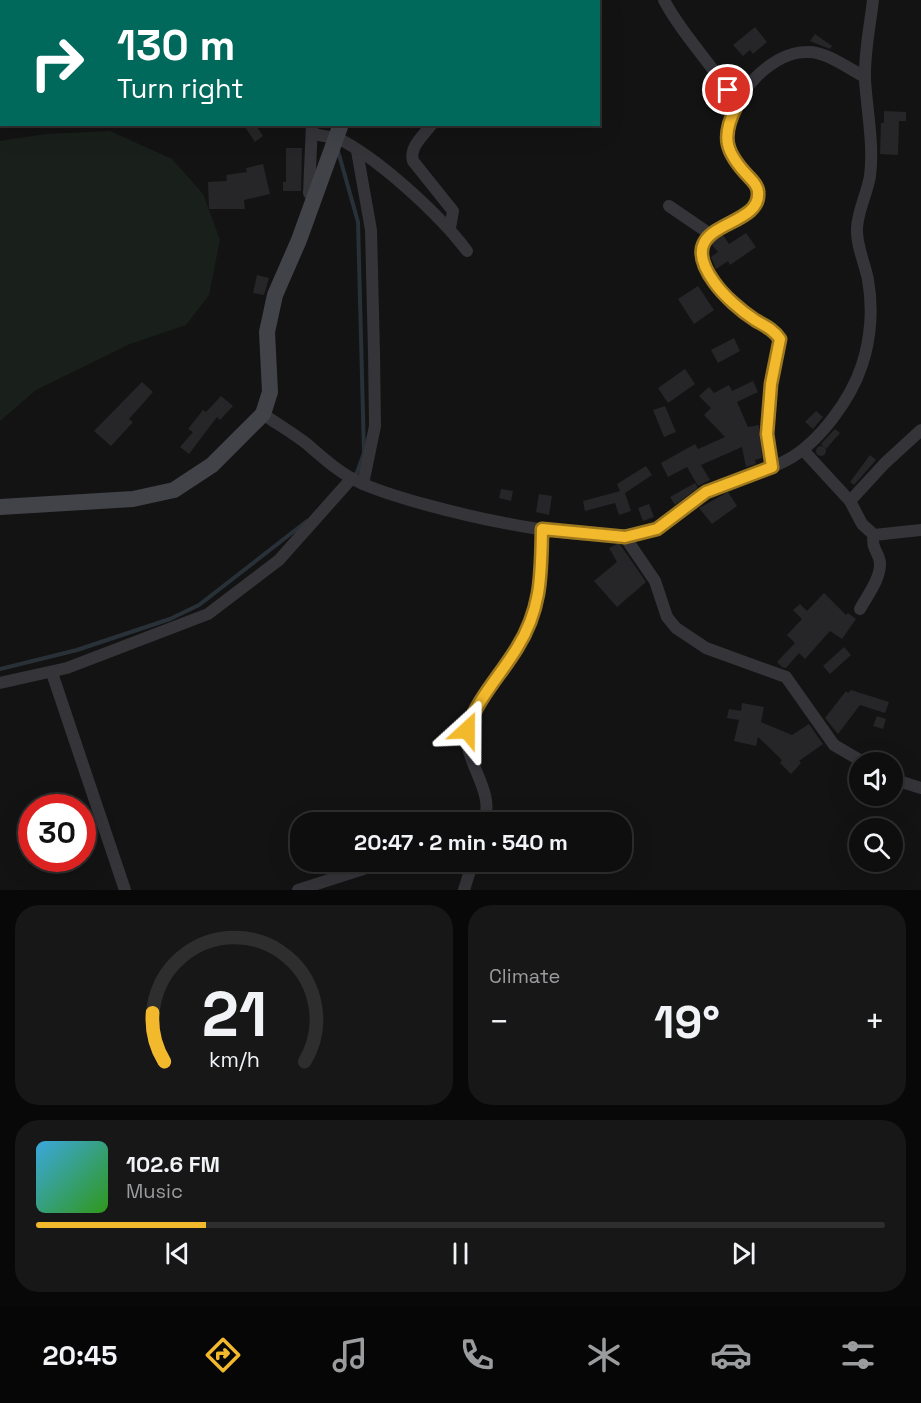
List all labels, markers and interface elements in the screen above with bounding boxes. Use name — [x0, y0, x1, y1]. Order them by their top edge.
text: 130 m — [117, 19, 235, 72]
icon: right — [18, 24, 96, 102]
pin — [702, 64, 753, 115]
text: Turn right — [117, 71, 244, 106]
icon: arrive — [711, 73, 744, 106]
position arrow — [435, 698, 499, 762]
map controls — [849, 752, 903, 872]
button: sound — [849, 752, 903, 806]
speed limit sign: 30 — [18, 794, 96, 872]
button: search — [849, 818, 903, 872]
text: 20:47 · 2 min · 540 m — [354, 828, 568, 856]
text: Climate — [489, 963, 560, 989]
text: 21 — [201, 975, 267, 1054]
text: 19° — [654, 994, 720, 1051]
text: − — [489, 1001, 509, 1043]
text: + — [865, 1001, 885, 1043]
text: km/h — [208, 1046, 260, 1073]
text: 102.6 FM — [126, 1150, 220, 1178]
text: Music — [126, 1178, 183, 1204]
icon: previous — [161, 1237, 194, 1270]
icon: pause — [444, 1237, 477, 1270]
icon: next — [727, 1237, 760, 1270]
icon: directions — [202, 1334, 244, 1376]
icon: music — [329, 1334, 371, 1376]
icon: phone — [456, 1334, 498, 1376]
icon: climate — [583, 1334, 625, 1376]
icon: car — [710, 1334, 752, 1376]
icon: filters — [837, 1334, 879, 1376]
text: 20:45 — [42, 1338, 117, 1373]

